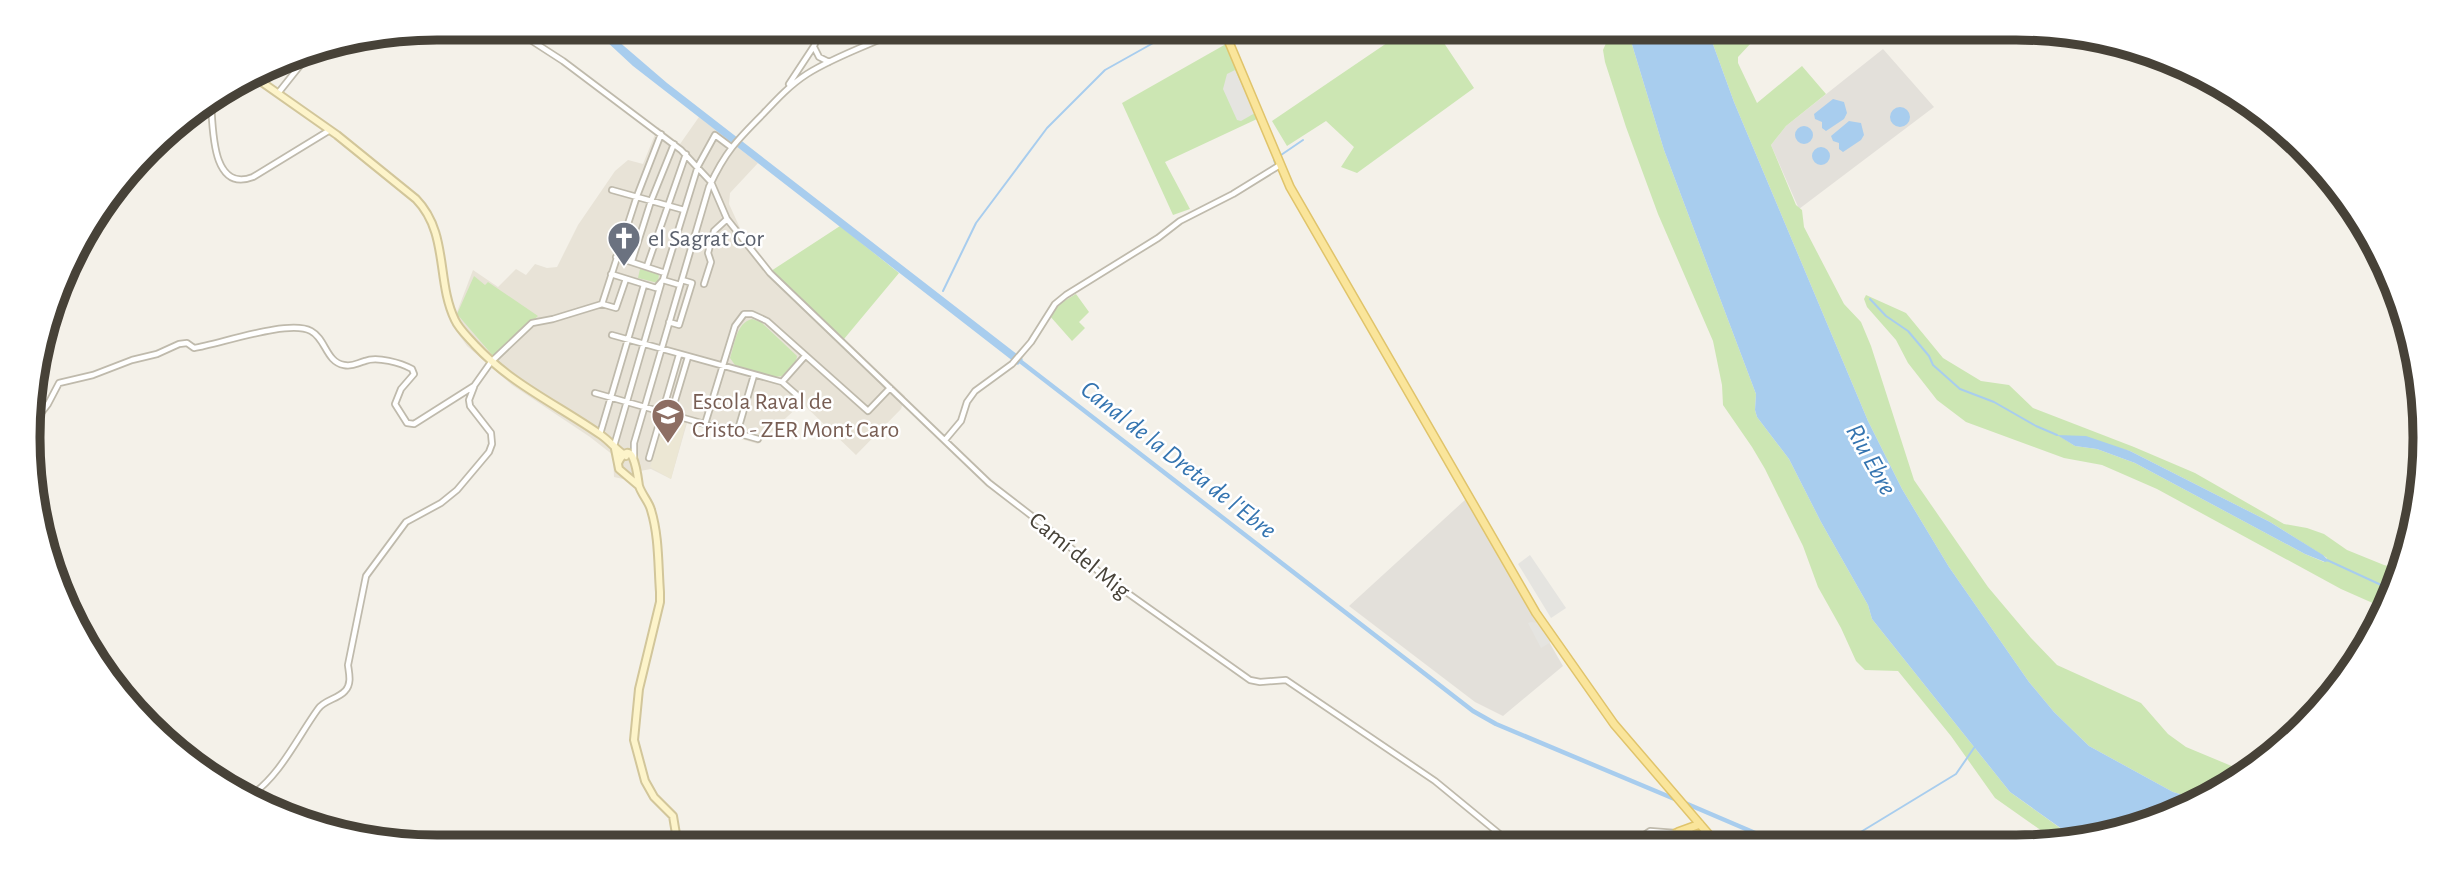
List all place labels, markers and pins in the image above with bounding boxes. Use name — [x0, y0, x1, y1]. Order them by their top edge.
church icon: el Sagrat Cor — [605, 219, 643, 268]
place label: el Sagrat Cor — [648, 227, 764, 251]
place label: Escola Raval de Cristo - ZER Mont Caro — [692, 390, 899, 442]
school or university icon: Escola Raval de Cristo - ZER Mont Caro — [649, 396, 687, 445]

